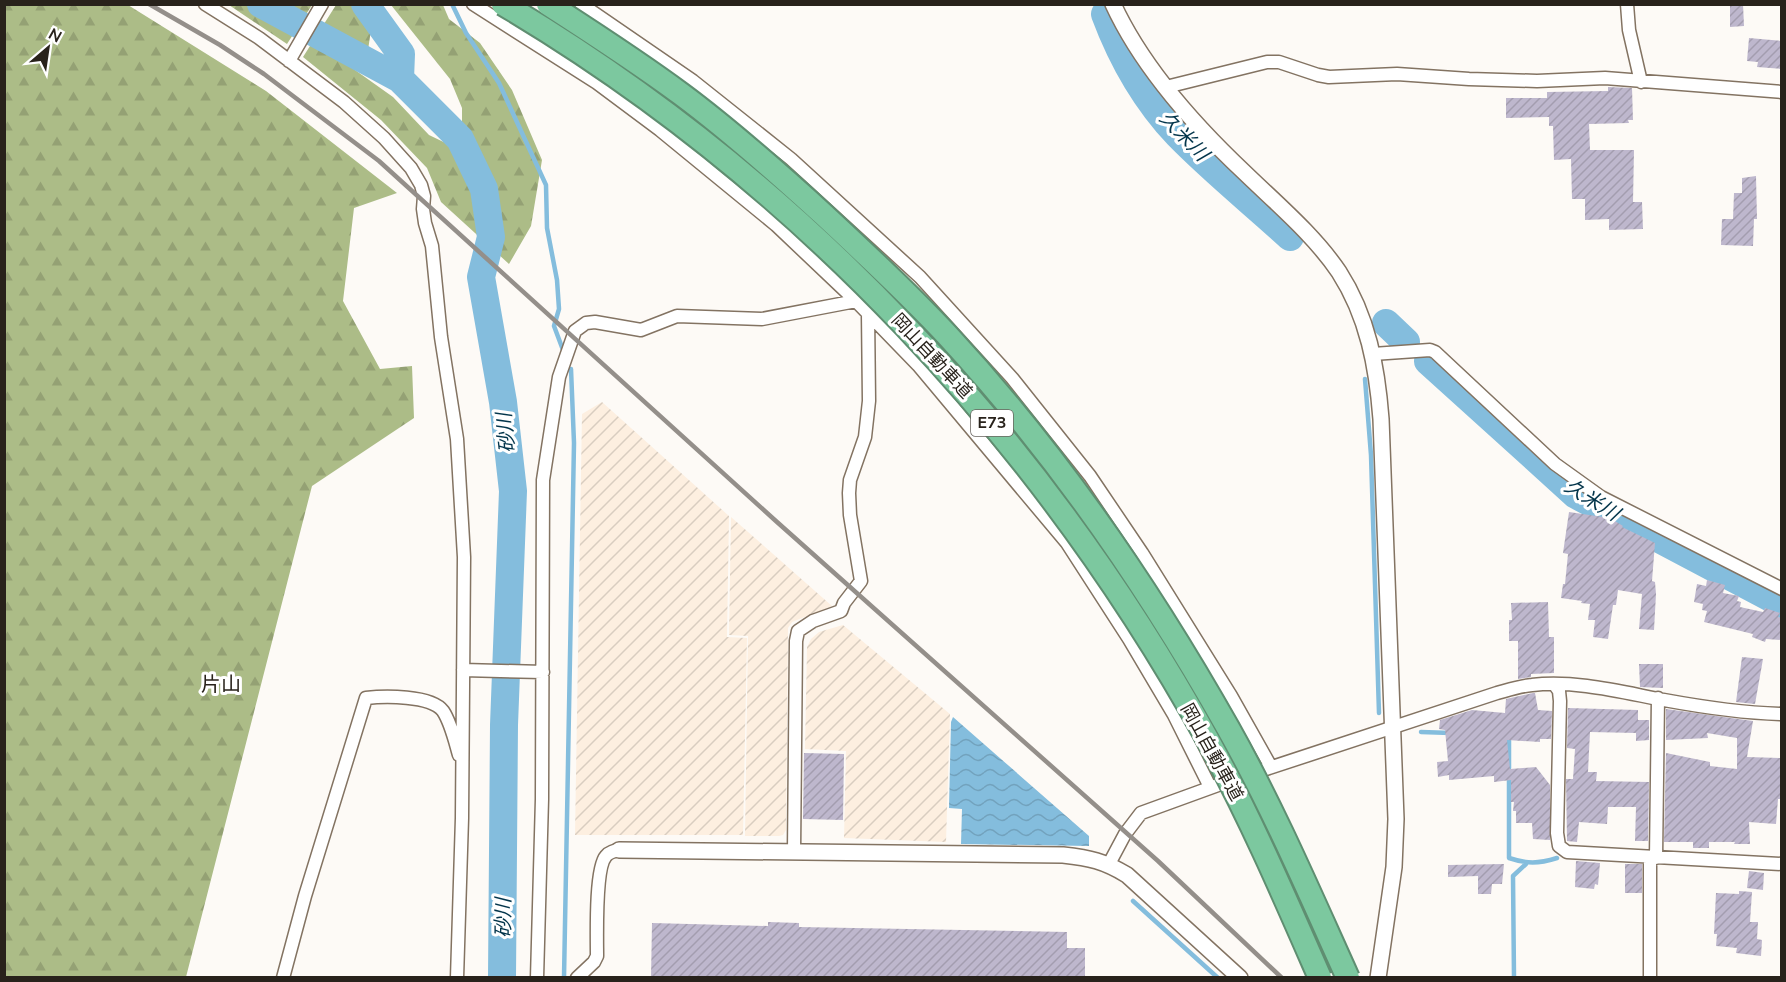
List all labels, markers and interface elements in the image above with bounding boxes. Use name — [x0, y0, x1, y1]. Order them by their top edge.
north arrow — [18, 18, 78, 78]
text: N — [44, 23, 65, 48]
water label: 久米川 — [1153, 105, 1216, 168]
street label: 岡山自動車道 — [886, 308, 978, 404]
water label: 砂川 — [490, 410, 522, 454]
road number: E73 — [971, 410, 1013, 436]
water label: 久米川 — [1559, 473, 1626, 528]
district label: 片山 — [201, 671, 241, 698]
street label: 岡山自動車道 — [1175, 699, 1249, 805]
water label: 砂川 — [490, 896, 517, 938]

